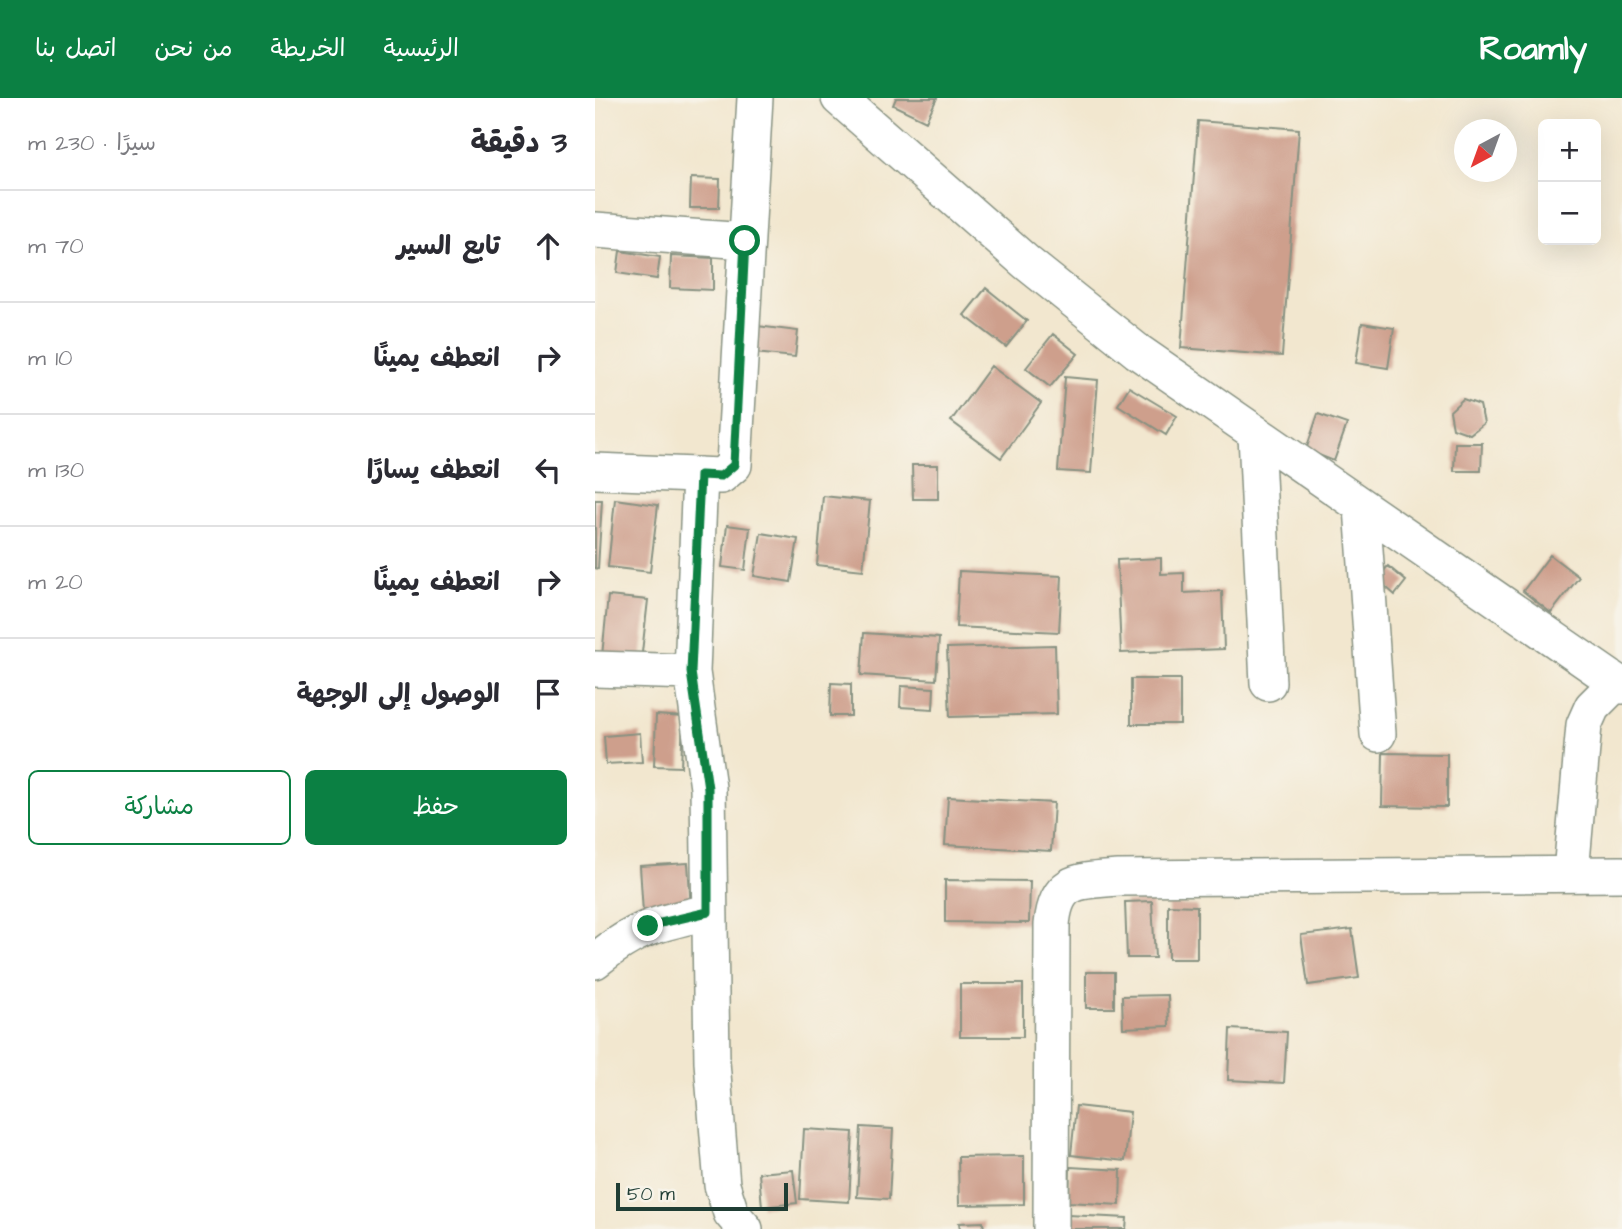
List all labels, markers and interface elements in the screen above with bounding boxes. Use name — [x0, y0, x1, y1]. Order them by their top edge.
text: Roamly — [1479, 26, 1587, 72]
text: اتصل بنا — [35, 32, 116, 66]
text: من نحن — [154, 32, 233, 66]
text: الخريطة — [271, 32, 345, 66]
text: الرئيسية — [383, 32, 459, 66]
north arrow — [1454, 119, 1517, 182]
map controls — [1538, 119, 1601, 245]
button: + — [1538, 119, 1601, 182]
text: 3 دقيقة — [471, 122, 567, 164]
text: سيرًا · 230 m — [28, 127, 156, 159]
button: − — [1538, 182, 1601, 245]
route start — [729, 225, 760, 256]
icon: ahead — [529, 227, 567, 265]
text: تابع السير — [397, 228, 500, 264]
text: 70 m — [28, 230, 84, 262]
icon: right — [529, 339, 567, 377]
text: انعطف يمينًا — [373, 340, 500, 376]
text: 10 m — [28, 342, 73, 374]
icon: left — [529, 451, 567, 489]
text: انعطف يسارًا — [367, 452, 500, 488]
text: 130 m — [28, 454, 84, 486]
icon: right — [529, 563, 567, 601]
text: انعطف يمينًا — [373, 564, 500, 600]
text: 20 m — [28, 566, 83, 598]
icon: arrive — [529, 675, 567, 713]
text: الوصول إلى الوجهة — [296, 676, 500, 712]
button: مشاركة — [28, 770, 291, 845]
button: حفظ — [305, 770, 567, 845]
route end — [632, 910, 663, 941]
scale bar — [616, 1180, 787, 1212]
text: 50 m — [627, 1181, 675, 1208]

